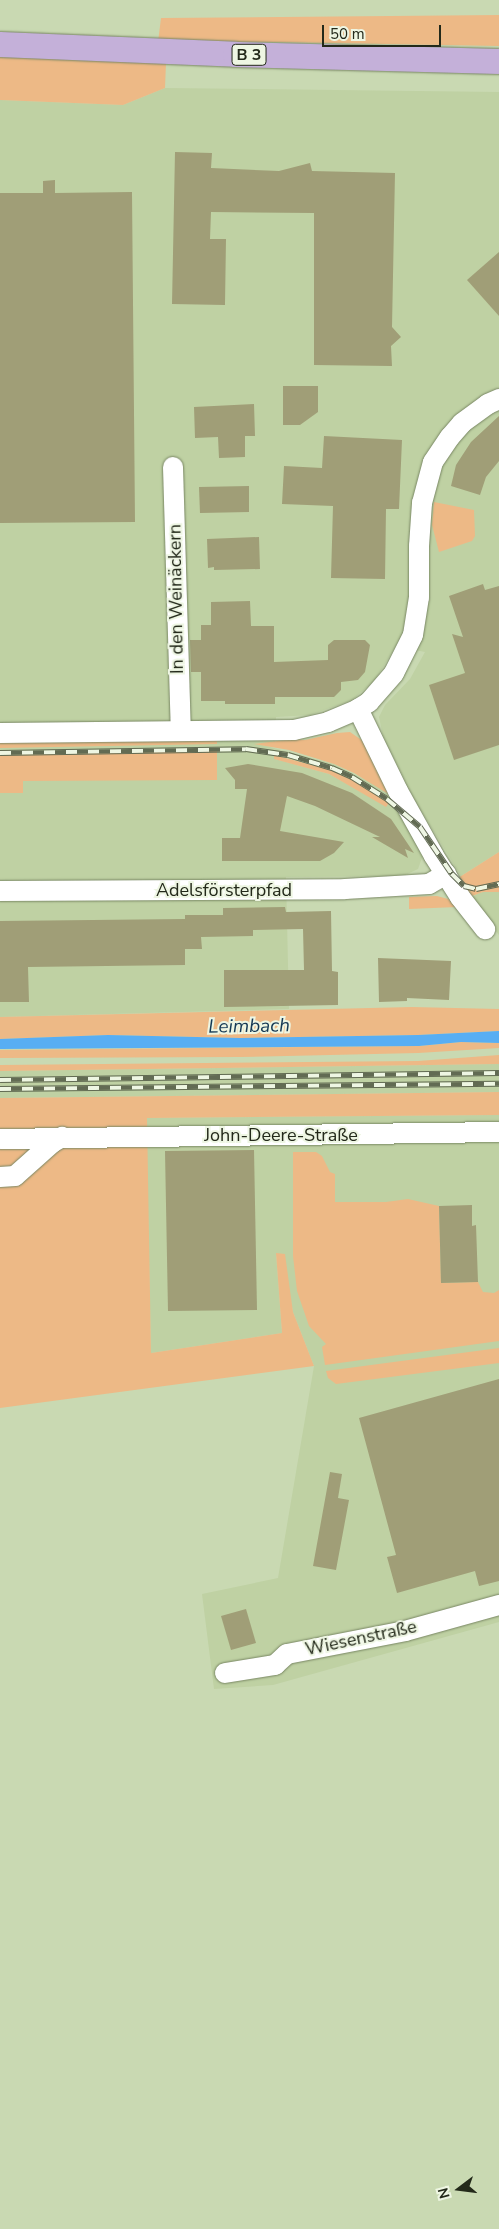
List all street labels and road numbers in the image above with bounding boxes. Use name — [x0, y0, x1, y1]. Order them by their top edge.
road number: B 3 — [232, 42, 266, 68]
street label: In den Weinäckern — [164, 524, 188, 674]
street label: Adelsförsterpfad — [156, 879, 292, 901]
street label: John-Deere-Straße — [204, 1124, 358, 1146]
street label: Wiesenstraße — [303, 1616, 419, 1660]

